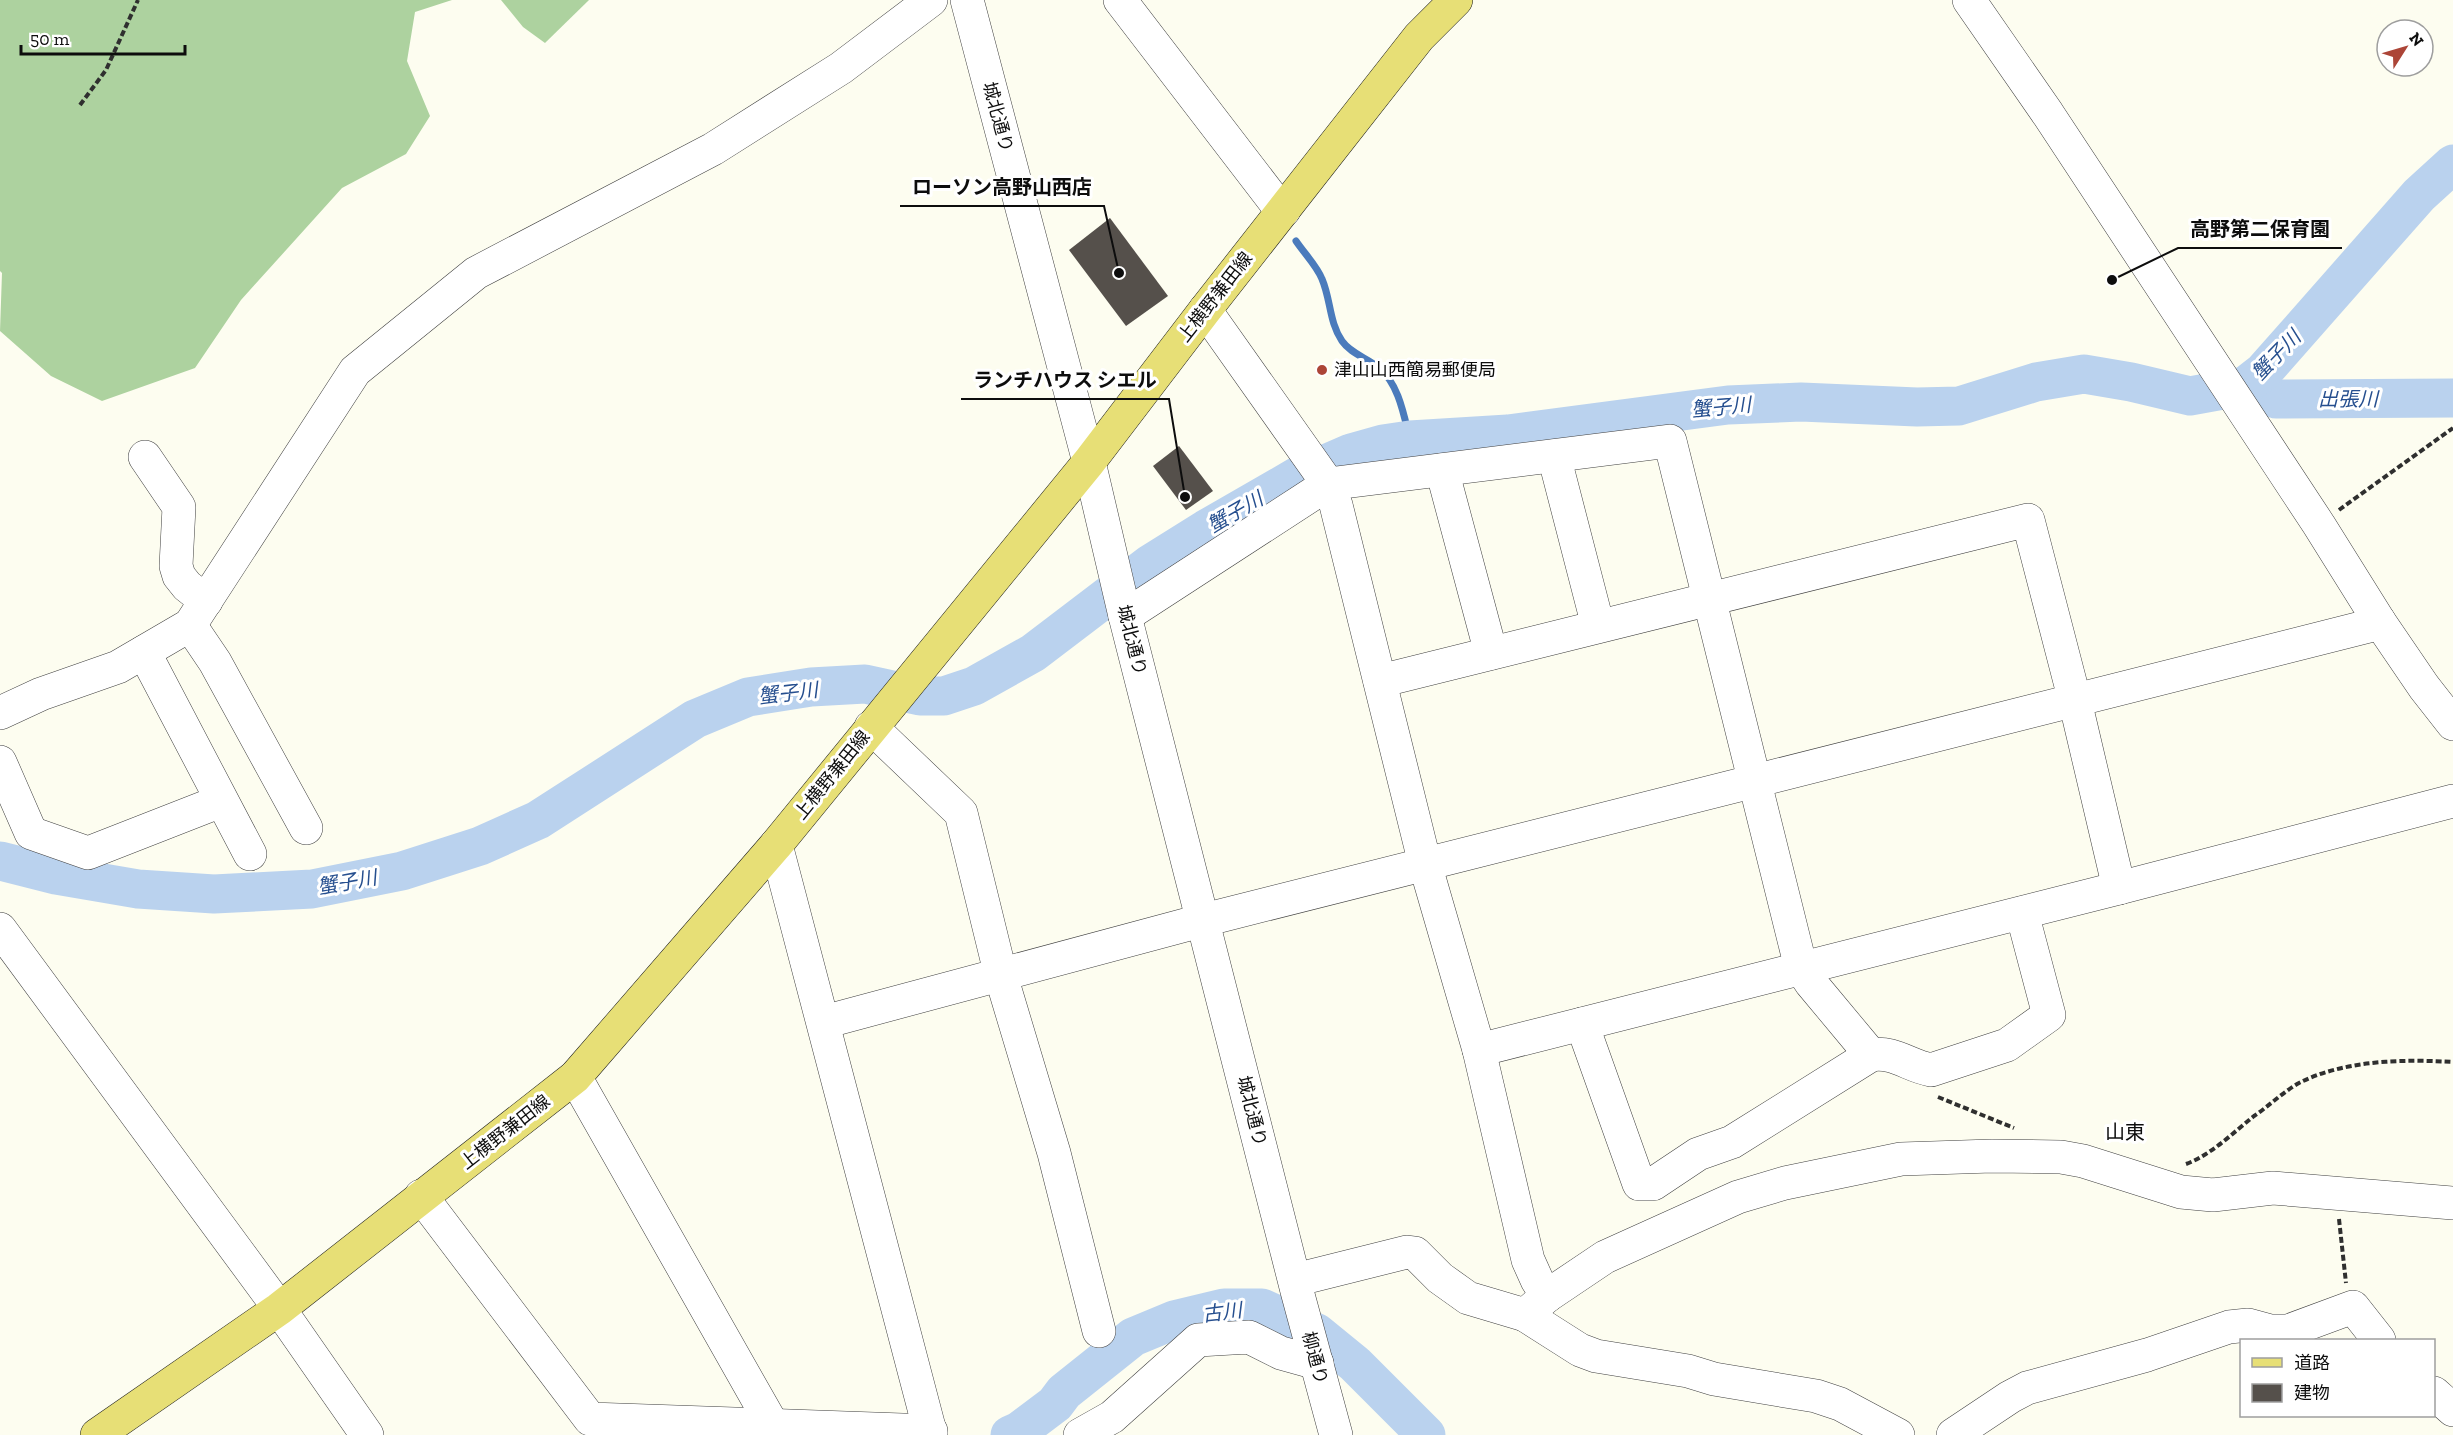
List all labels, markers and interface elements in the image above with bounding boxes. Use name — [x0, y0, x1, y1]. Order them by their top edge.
scale bar — [21, 18, 184, 56]
north arrow — [2375, 18, 2435, 78]
text: 50 m — [30, 28, 70, 50]
text: N — [2405, 29, 2428, 50]
street label: 城北通り — [978, 79, 1018, 155]
callout: ローソン高野山西店 — [900, 168, 1104, 206]
text: ローソン高野山西店 — [912, 175, 1092, 199]
callout: 高野第二保育園 — [2178, 210, 2342, 248]
text: 高野第二保育園 — [2190, 217, 2330, 241]
street label: 上横野兼田線 — [1173, 248, 1257, 346]
water label: 蟹子川 — [2247, 324, 2307, 385]
place label: 津山山西簡易郵便局 — [1334, 359, 1496, 381]
callout: ランチハウス シエル — [961, 361, 1169, 399]
marker: 津山山西簡易郵便局 — [1315, 363, 1329, 377]
text: ランチハウス シエル — [973, 368, 1157, 392]
water label: 出張川 — [2318, 387, 2380, 411]
water label: 蟹子川 — [1690, 392, 1754, 422]
water label: 蟹子川 — [1203, 486, 1269, 537]
street label: 城北通り — [1113, 602, 1151, 678]
water label: 蟹子川 — [757, 677, 821, 709]
street label: 上横野兼田線 — [789, 726, 875, 824]
water label: 蟹子川 — [315, 865, 381, 899]
street label: 城北通り — [1233, 1073, 1271, 1149]
street label: 上横野兼田線 — [456, 1090, 554, 1174]
district label: 山東 — [2105, 1120, 2145, 1144]
water label: 古川 — [1201, 1297, 1245, 1326]
street label: 柳通り — [1297, 1329, 1333, 1387]
legend — [2240, 1339, 2435, 1417]
text: 道路 — [2294, 1352, 2330, 1374]
text: 建物 — [2294, 1382, 2330, 1404]

